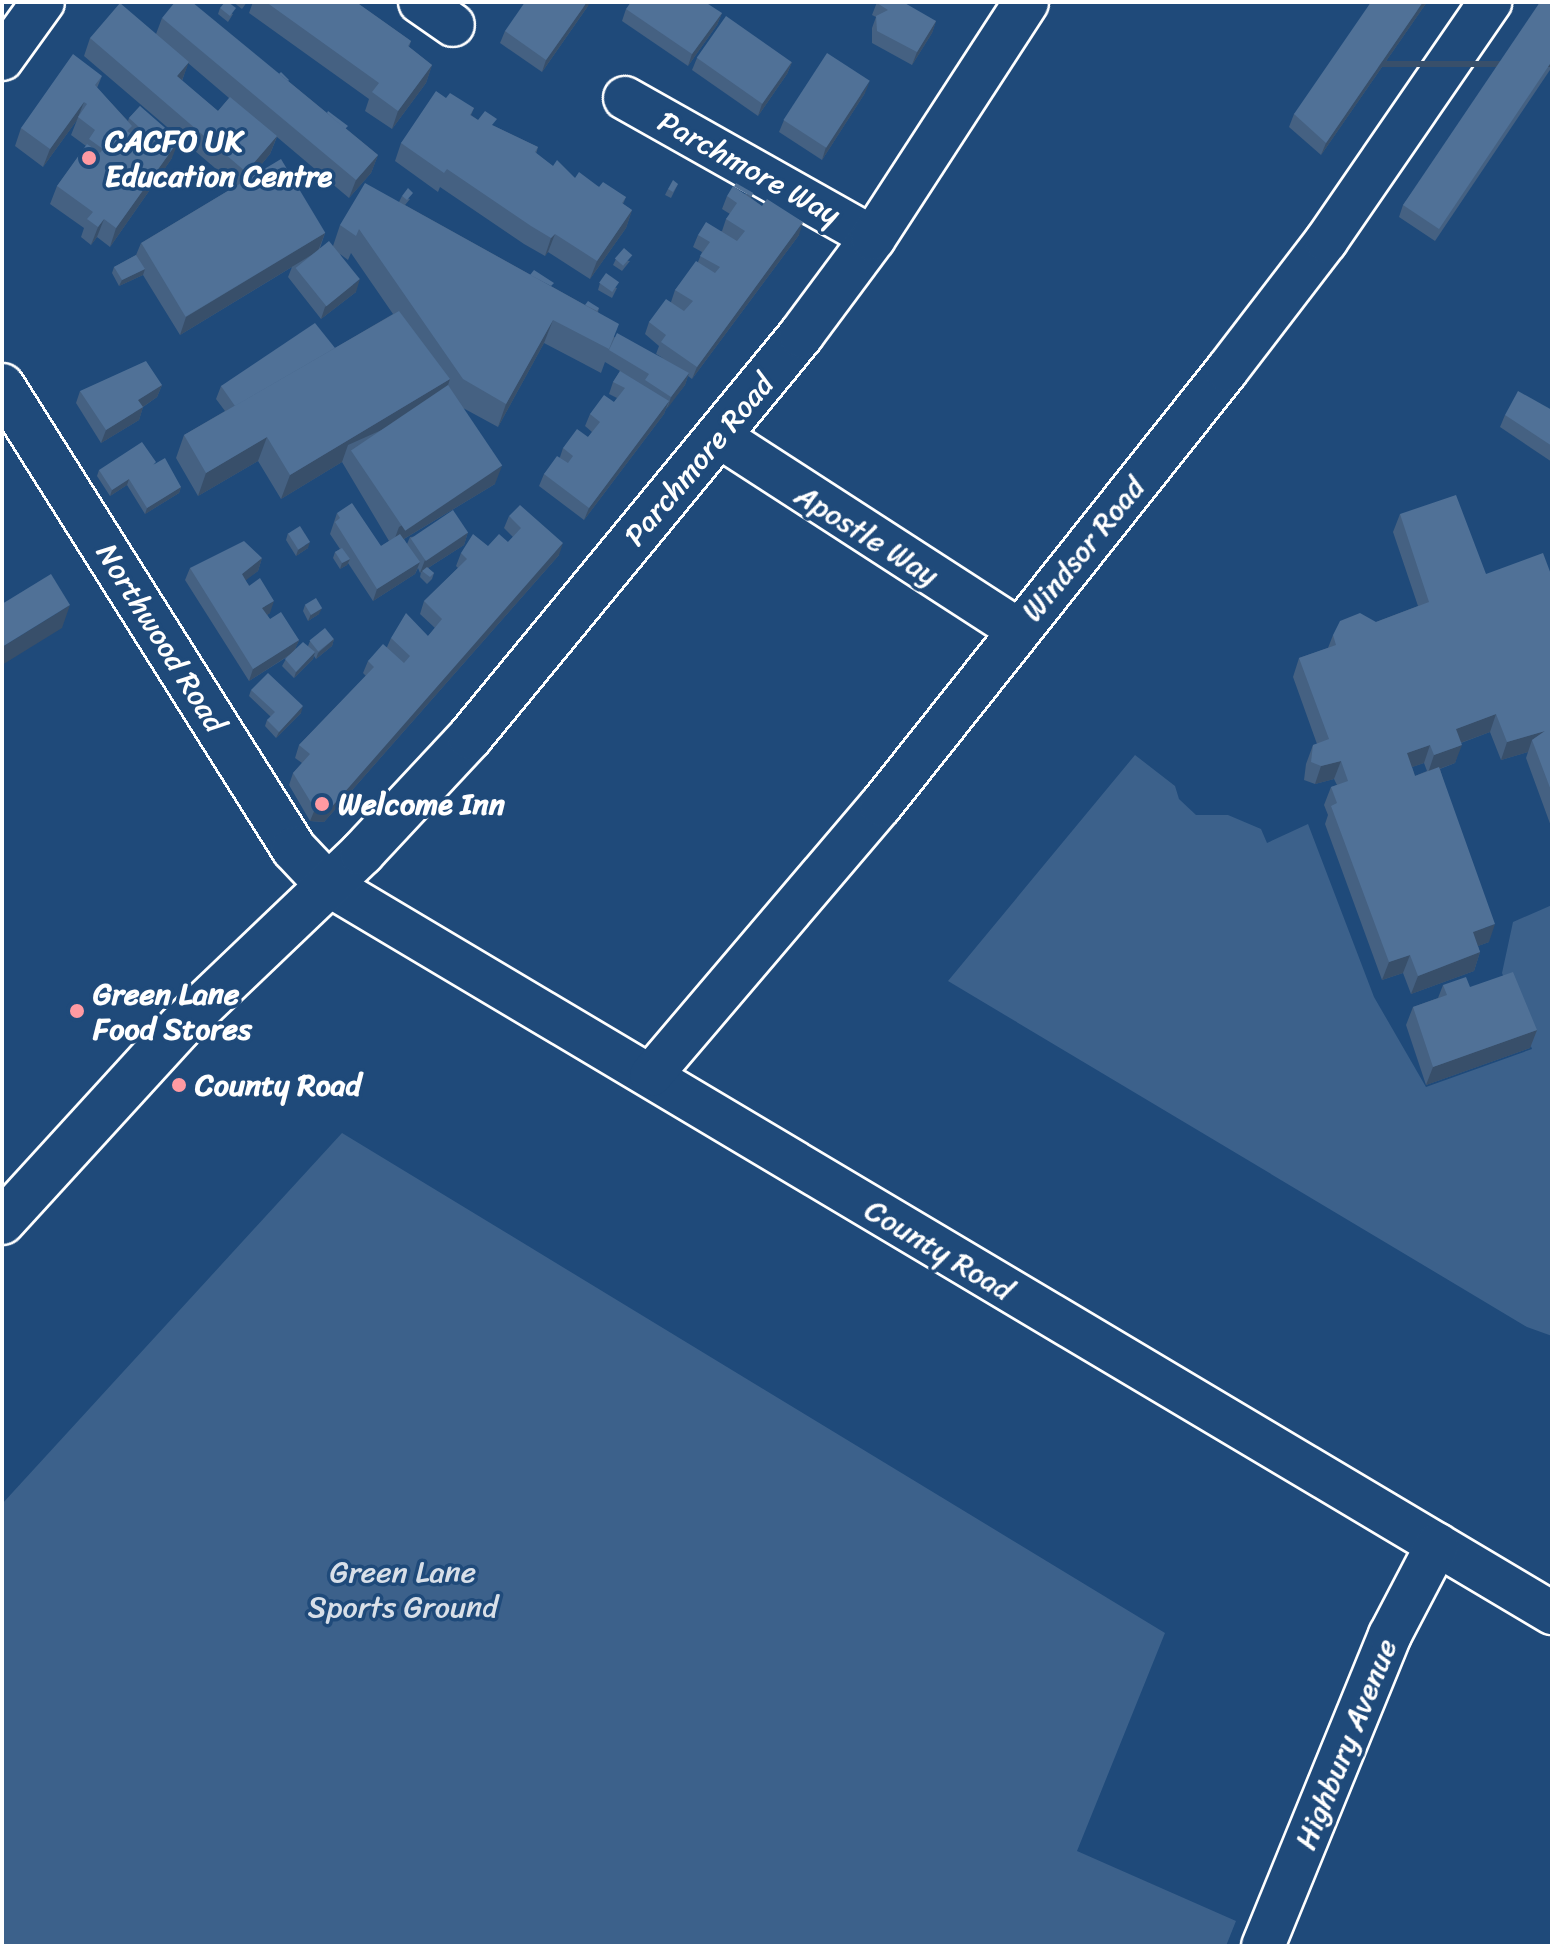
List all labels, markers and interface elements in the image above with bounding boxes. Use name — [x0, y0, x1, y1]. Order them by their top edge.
street label: Parchmore Way — [652, 103, 846, 233]
place label: CACFO UK Education Centre — [105, 123, 334, 194]
marker: CACFO UK Education Centre — [80, 149, 98, 167]
street label: Parchmore Road — [617, 367, 781, 553]
street label: Windsor Road — [1014, 470, 1152, 628]
street label: Apostle Way — [789, 477, 945, 593]
street label: Northwood Road — [89, 537, 233, 739]
place label: Welcome Inn — [338, 786, 505, 822]
marker: Welcome Inn — [313, 795, 331, 813]
place label: Green Lane Food Stores — [93, 976, 251, 1046]
marker: Green Lane Food Stores — [68, 1002, 86, 1020]
place label: County Road — [195, 1067, 362, 1103]
marker: County Road — [170, 1076, 188, 1094]
street label: County Road — [858, 1192, 1020, 1308]
park label: Green Lane Sports Ground — [308, 1554, 498, 1624]
street label: Highbury Avenue — [1287, 1633, 1405, 1855]

